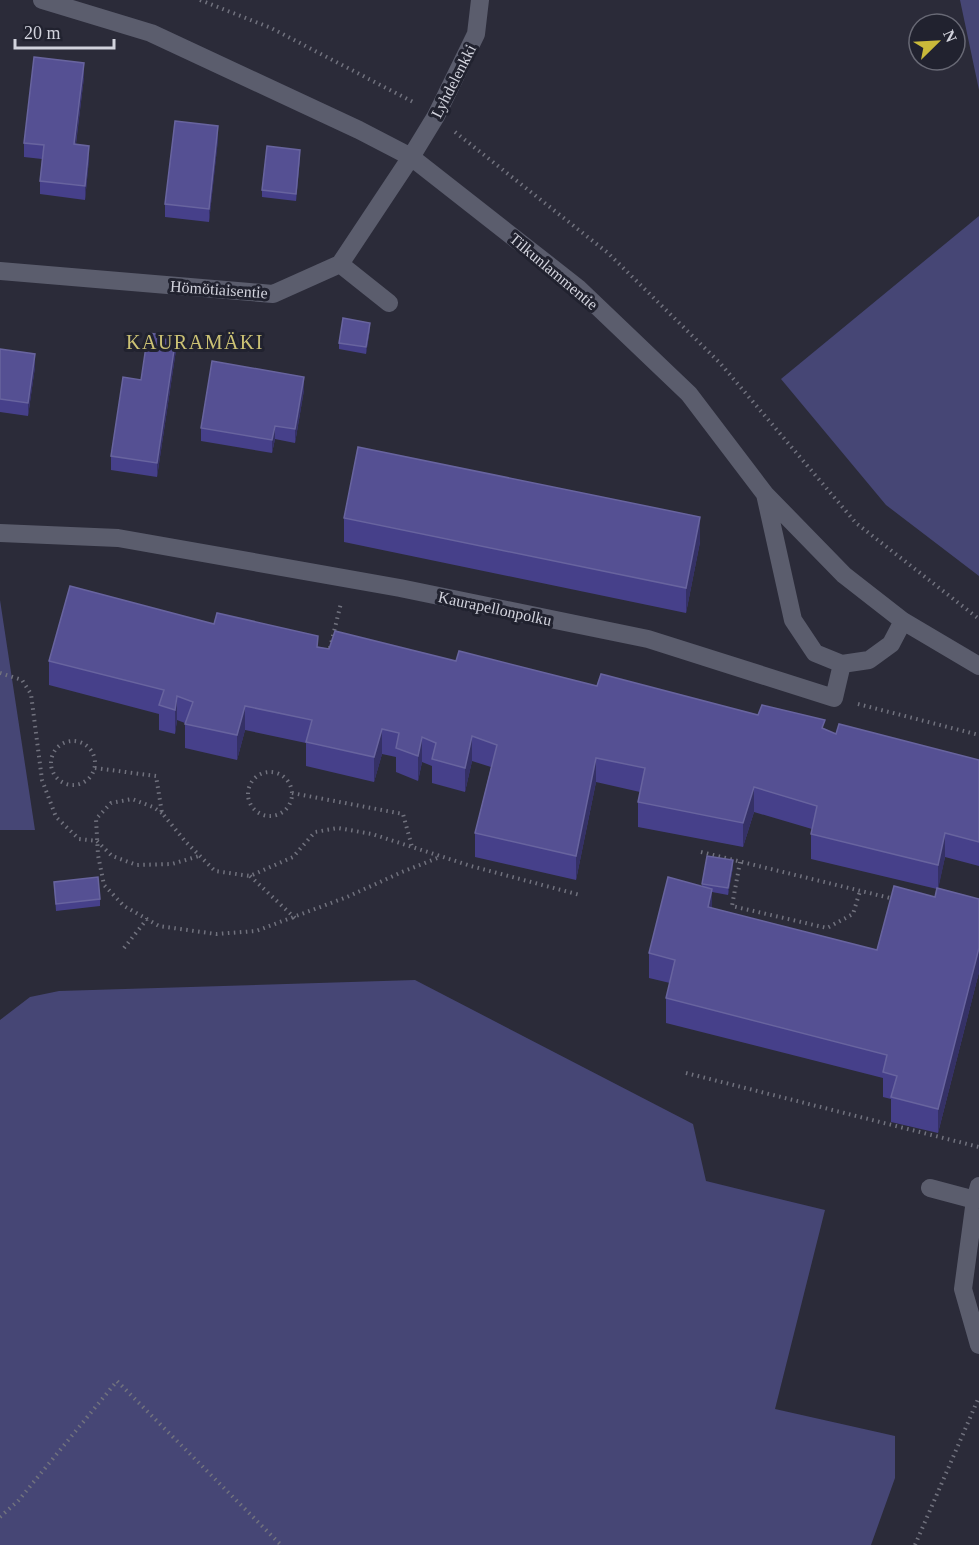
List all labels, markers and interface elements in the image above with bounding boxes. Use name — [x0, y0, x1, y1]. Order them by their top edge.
scale bar — [15, 12, 114, 50]
north arrow — [907, 12, 967, 72]
text: 20 m — [24, 23, 61, 43]
text: N — [940, 27, 961, 45]
street label: Lyhdelenkki — [428, 41, 480, 121]
street label: Tilkunlammentie — [506, 230, 601, 313]
street label: Hömötiaisentie — [170, 278, 268, 301]
district label: KAURAMÄKI — [126, 331, 264, 353]
street label: Kaurapellonpolku — [436, 588, 553, 630]

